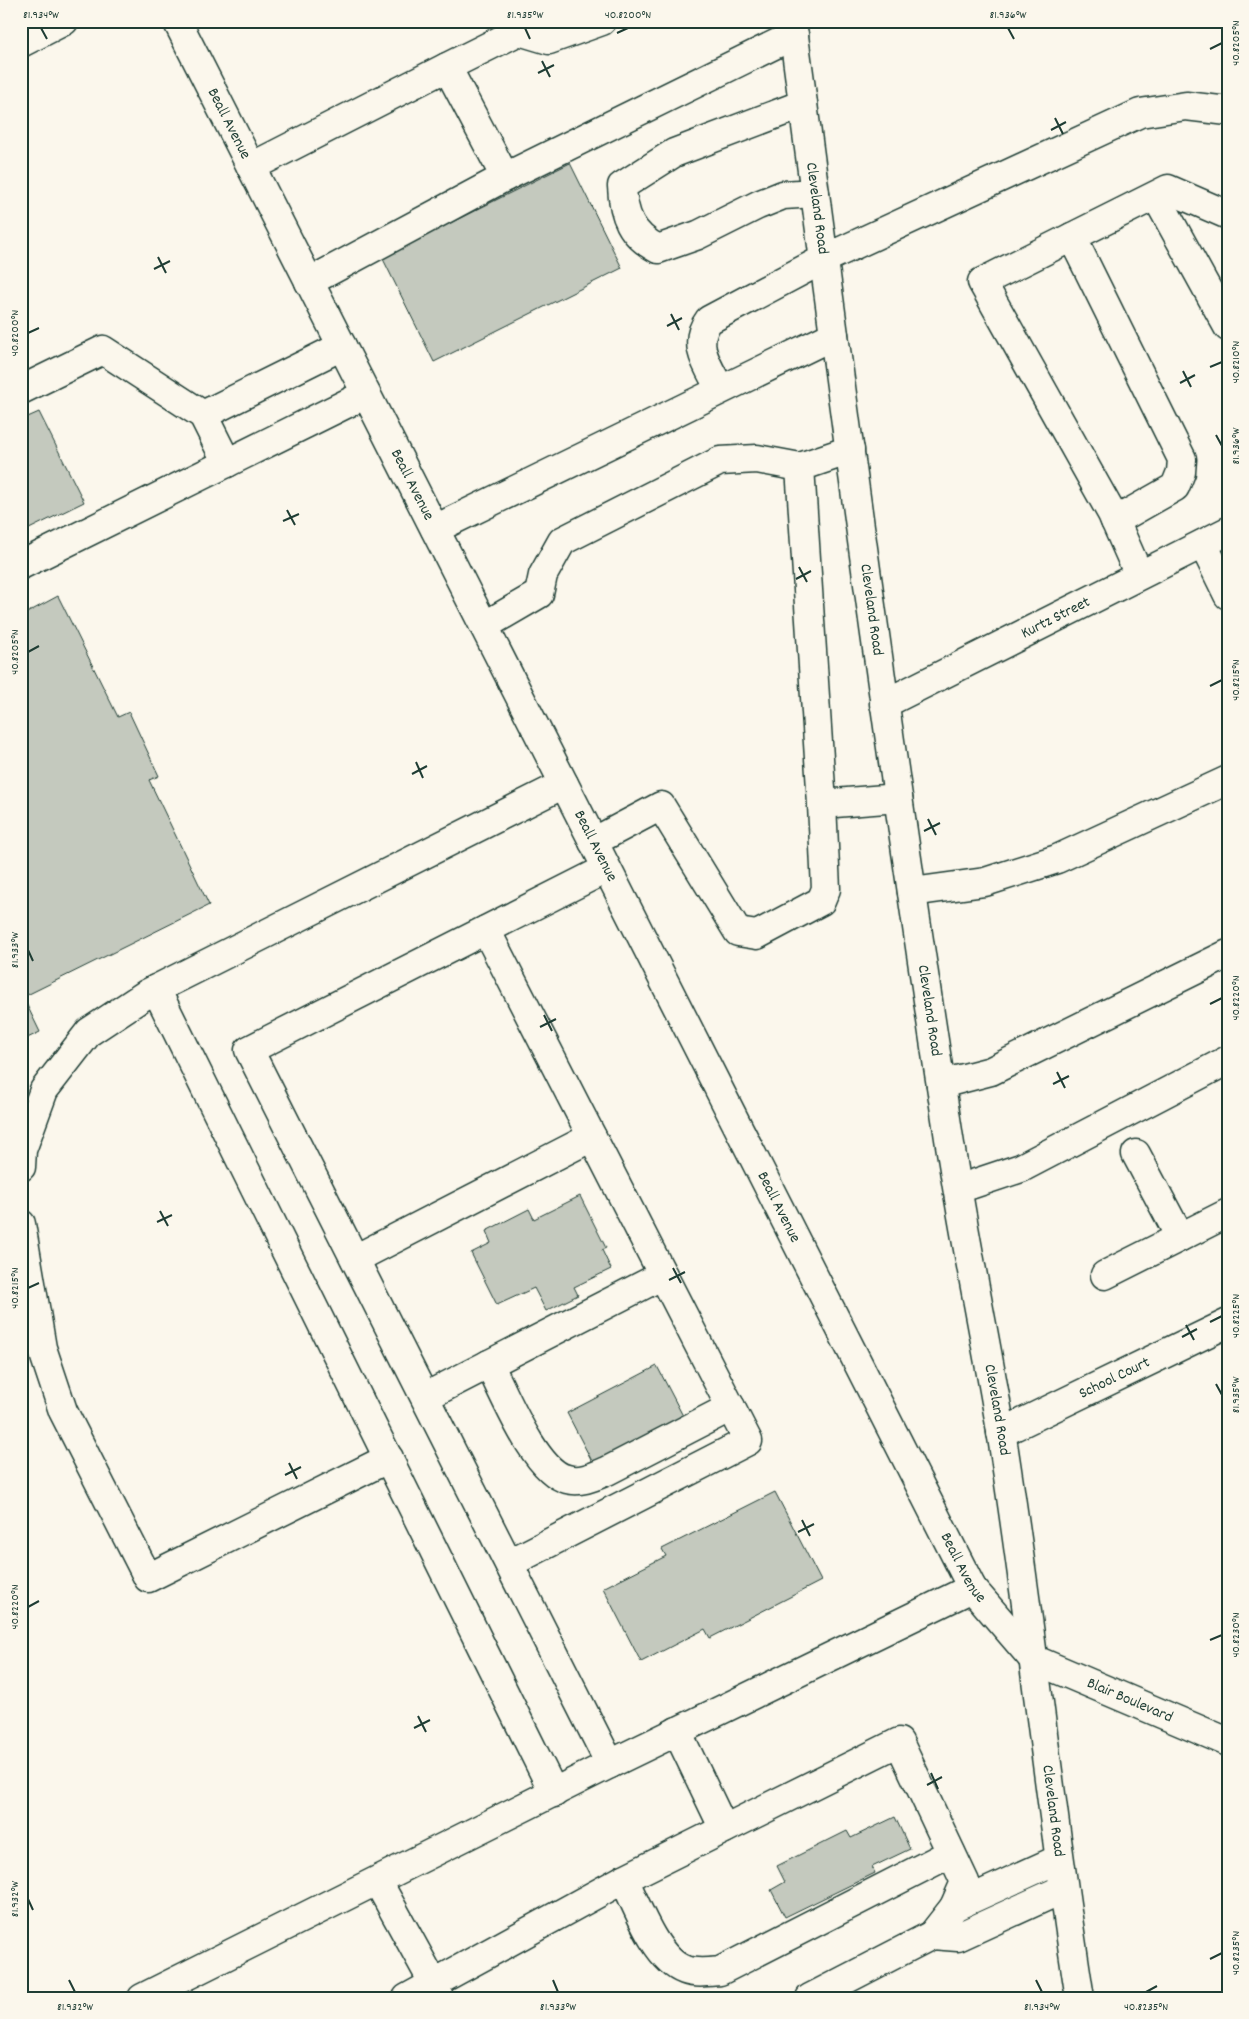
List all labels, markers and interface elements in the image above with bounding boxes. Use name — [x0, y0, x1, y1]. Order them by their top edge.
text: 81.934°W — [23, 7, 59, 24]
text: 81.935°W — [507, 7, 543, 24]
text: 40.8200°N — [605, 7, 651, 24]
text: 81.936°W — [990, 7, 1027, 24]
text: 40.8205°N — [1228, 20, 1245, 66]
street label: Beall Avenue — [201, 84, 257, 163]
street label: Cleveland Road — [799, 161, 834, 256]
text: 40.8200°N — [7, 310, 24, 356]
text: 40.8210°N — [1228, 341, 1245, 383]
text: 81.936°W — [1228, 427, 1245, 464]
street label: Beall Avenue — [385, 445, 440, 524]
street label: Cleveland Road — [854, 562, 889, 657]
street label: Kurtz Street — [1017, 591, 1094, 645]
text: 40.8205°N — [7, 629, 24, 675]
text: 40.8215°N — [1228, 659, 1245, 701]
street label: Beall Avenue — [568, 806, 623, 886]
text: 81.933°W — [7, 932, 24, 968]
street label: Cleveland Road — [911, 963, 948, 1058]
text: 40.8220°N — [1228, 975, 1245, 1021]
street label: Beall Avenue — [751, 1167, 806, 1247]
text: 40.8215°N — [7, 1267, 24, 1309]
text: 40.8225°N — [1228, 1294, 1245, 1338]
street label: School Court — [1075, 1351, 1154, 1405]
street label: Cleveland Road — [978, 1362, 1016, 1457]
text: 81.935°W — [1228, 1377, 1245, 1413]
street label: Beall Avenue — [934, 1529, 991, 1608]
text: 40.8220°N — [7, 1584, 24, 1630]
text: 40.8230°N — [1228, 1612, 1245, 1658]
street label: Blair Boulevard — [1083, 1672, 1177, 1729]
street label: Cleveland Road — [1036, 1764, 1071, 1858]
text: 81.932°W — [7, 1881, 24, 1917]
text: 40.8235°N — [1228, 1931, 1245, 1975]
text: 81.932°W — [57, 1999, 93, 2016]
text: 81.933°W — [540, 1999, 576, 2016]
text: 81.934°W — [1024, 1999, 1060, 2016]
text: 40.8235°N — [1124, 1999, 1168, 2016]

